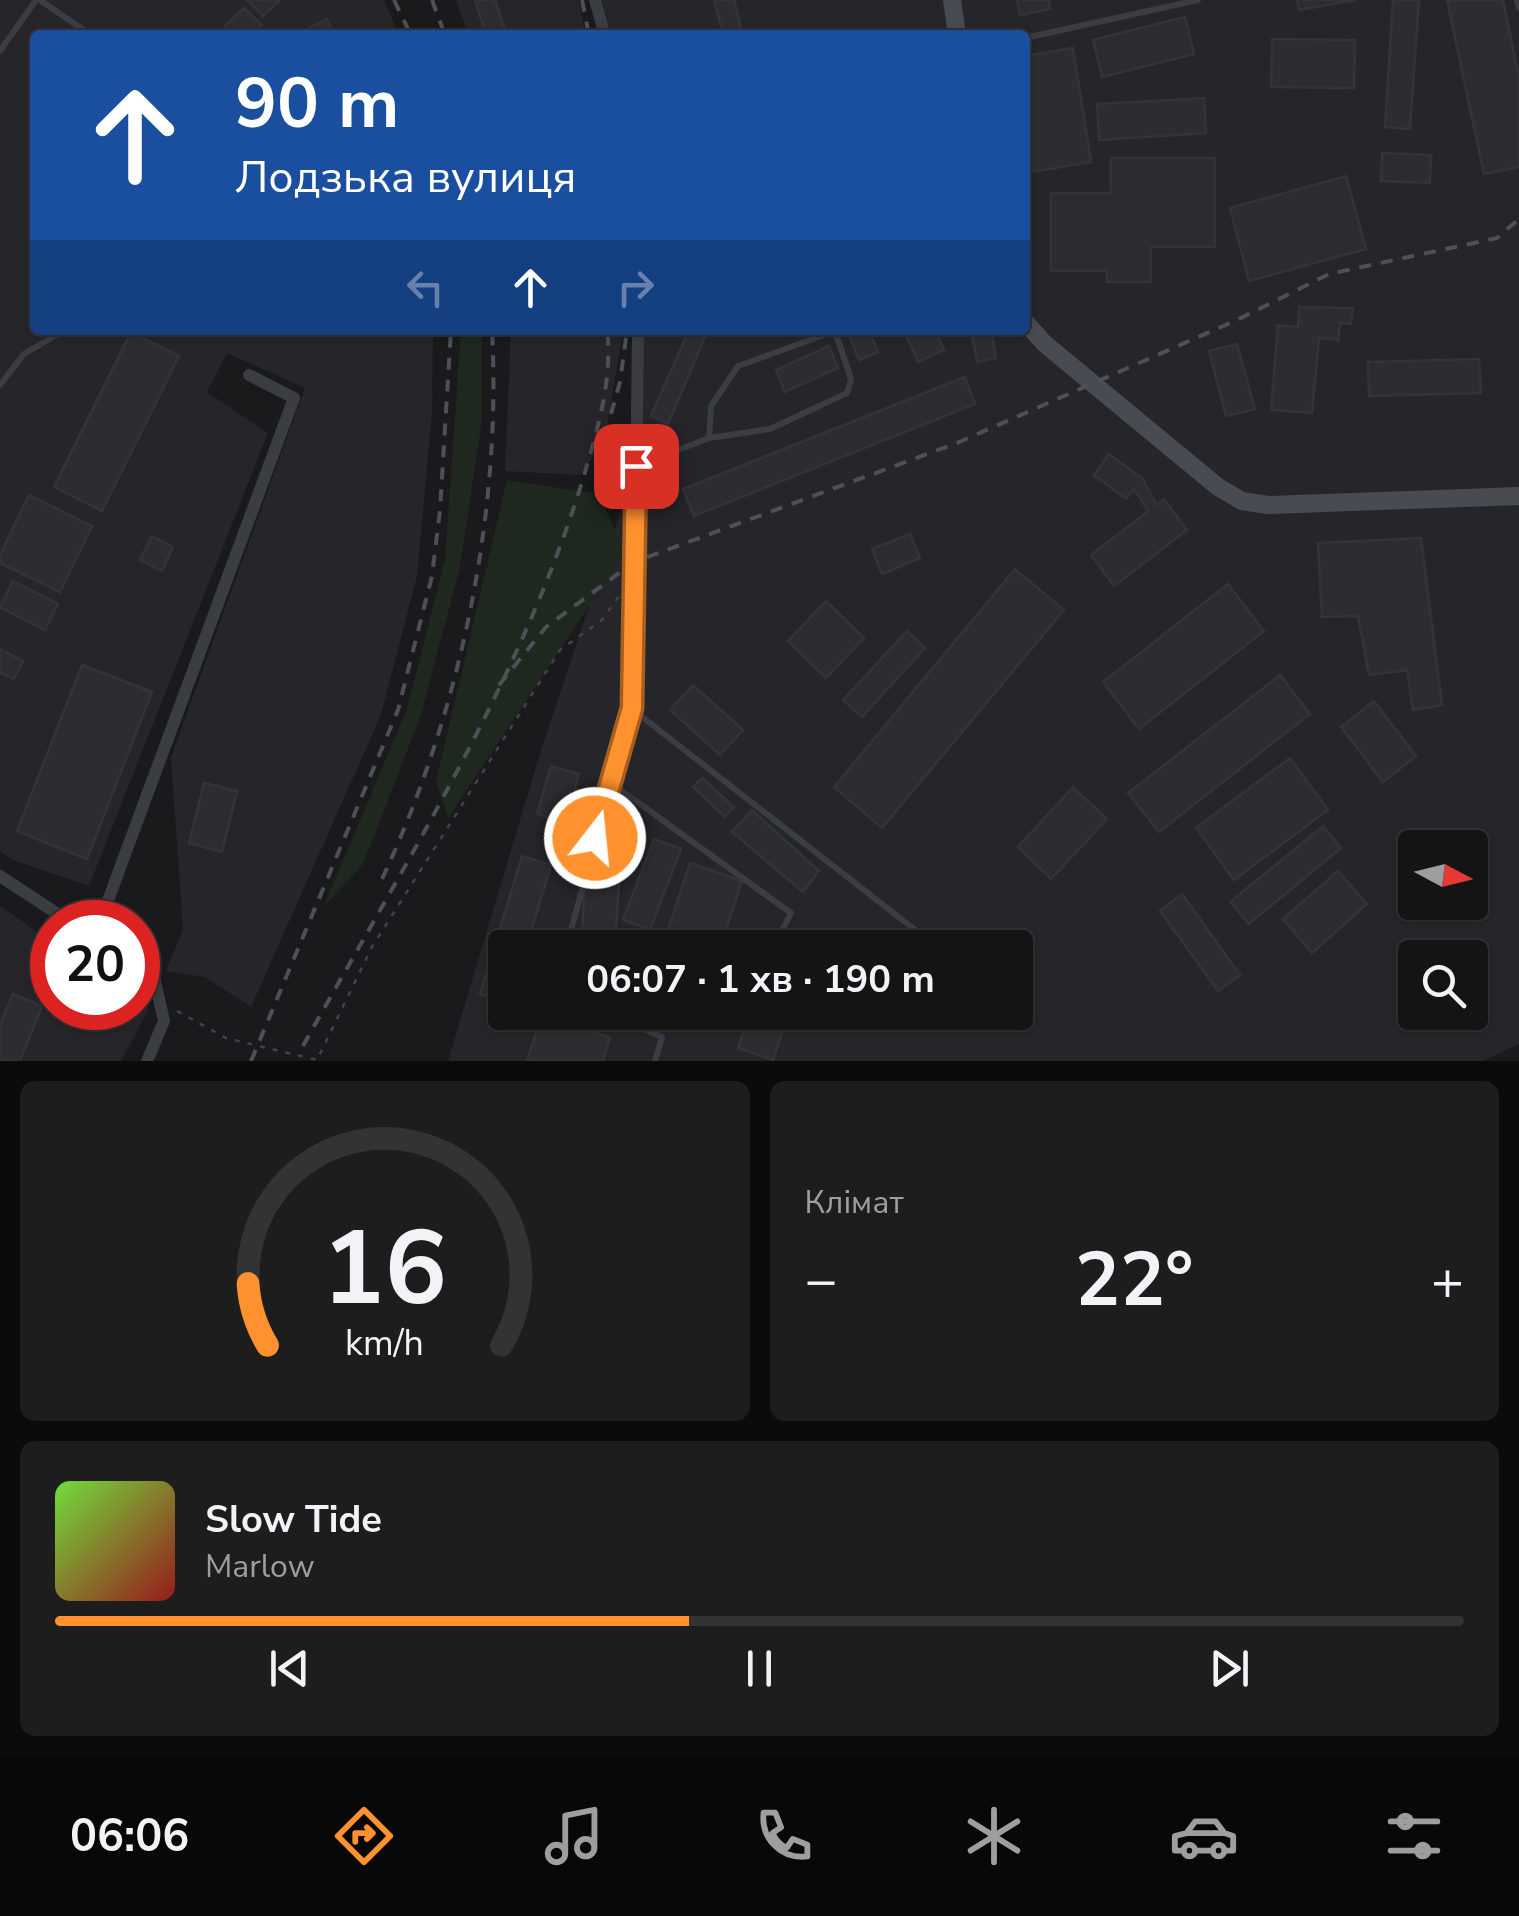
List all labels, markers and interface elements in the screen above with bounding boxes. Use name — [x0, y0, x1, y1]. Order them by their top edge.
text: 90 m — [235, 56, 399, 152]
icon: ahead — [70, 70, 200, 200]
text: Лодзька вулиця — [235, 147, 577, 208]
icon: left — [398, 260, 453, 315]
icon: ahead — [503, 260, 558, 315]
icon: right — [608, 260, 663, 315]
pin — [594, 424, 679, 509]
icon: arrive — [609, 439, 664, 494]
position arrow — [543, 786, 647, 890]
north arrow — [1398, 830, 1488, 920]
map controls — [1398, 830, 1488, 1030]
speed limit sign: 20 — [30, 900, 160, 1030]
button: search — [1398, 940, 1488, 1030]
text: 06:07 · 1 хв · 190 m — [586, 954, 935, 1005]
text: Клімат — [805, 1181, 904, 1224]
text: 16 — [322, 1198, 447, 1340]
text: 22° — [1075, 1229, 1193, 1331]
text: − — [805, 1243, 838, 1318]
text: + — [1431, 1243, 1464, 1318]
text: km/h — [345, 1319, 424, 1368]
text: Slow Tide — [205, 1494, 382, 1545]
text: Marlow — [205, 1545, 315, 1588]
icon: previous — [262, 1641, 317, 1696]
icon: pause — [732, 1641, 787, 1696]
icon: next — [1202, 1641, 1257, 1696]
icon: directions — [329, 1801, 399, 1871]
icon: music — [539, 1801, 609, 1871]
icon: phone — [749, 1801, 819, 1871]
icon: climate — [959, 1801, 1029, 1871]
icon: car — [1169, 1801, 1239, 1871]
icon: filters — [1379, 1801, 1449, 1871]
text: 06:06 — [70, 1806, 189, 1867]

